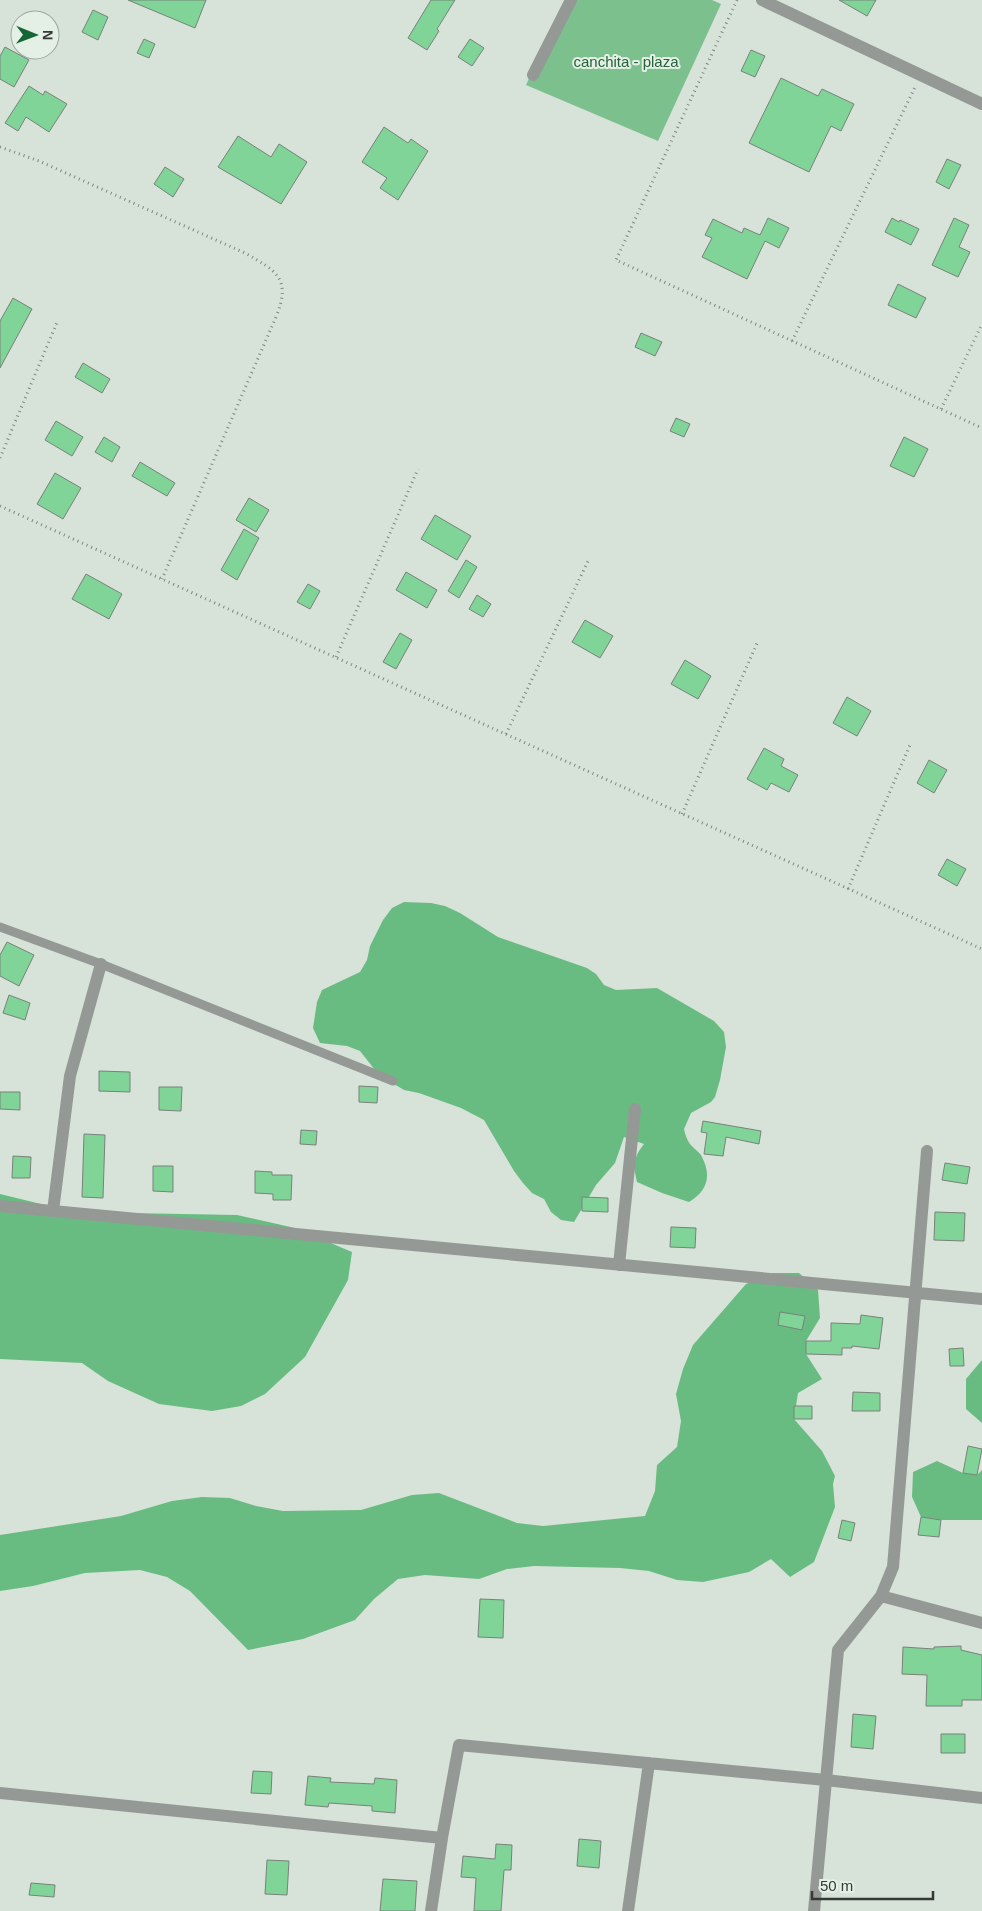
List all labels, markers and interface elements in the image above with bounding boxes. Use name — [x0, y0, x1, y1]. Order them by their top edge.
north arrow — [10, 10, 60, 60]
text: N — [40, 30, 56, 40]
park label: canchita - plaza — [573, 53, 679, 70]
scale bar — [812, 1868, 933, 1900]
text: 50 m — [820, 1877, 853, 1894]

